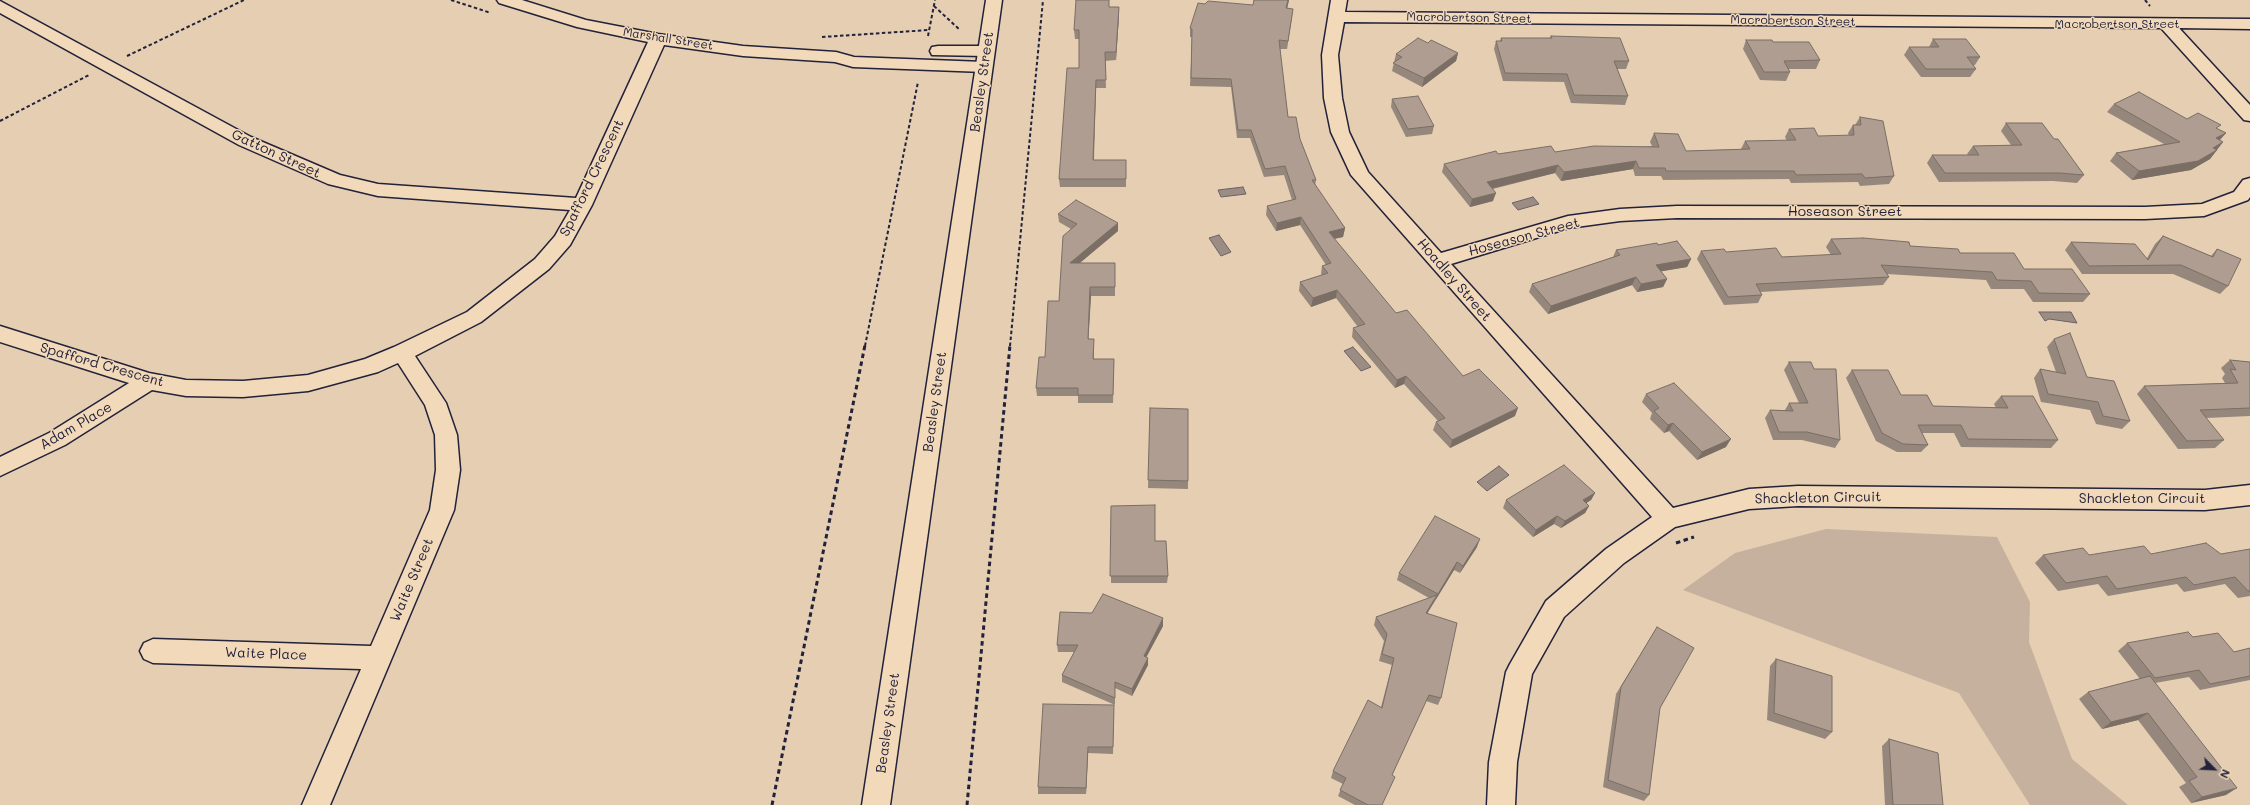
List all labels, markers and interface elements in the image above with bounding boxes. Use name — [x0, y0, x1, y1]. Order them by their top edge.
street label: Macrobertson Street — [1406, 10, 1532, 26]
street label: Macrobertson Street — [1730, 13, 1856, 29]
street label: Macrobertson Street — [2054, 17, 2180, 31]
street label: Marshall Street — [622, 25, 714, 53]
street label: Beasley Street — [967, 31, 997, 133]
street label: Spafford Crescent — [556, 117, 628, 239]
street label: Gatton Street — [229, 126, 323, 182]
street label: Hoseason Street — [1788, 204, 1902, 220]
street label: Hoseason Street — [1467, 214, 1581, 260]
street label: Hoadley Street — [1413, 235, 1495, 325]
street label: Spafford Crescent — [38, 339, 166, 391]
street label: Beasley Street — [920, 351, 950, 453]
street label: Adam Place — [37, 399, 115, 453]
street label: Shackleton Circuit — [1755, 488, 1881, 508]
street label: Shackleton Circuit — [2079, 491, 2205, 507]
street label: Waite Street — [387, 536, 437, 624]
street label: Waite Place — [225, 644, 307, 664]
street label: Beasley Street — [873, 672, 903, 774]
north arrow — [2194, 749, 2234, 789]
text: N — [2217, 767, 2234, 781]

